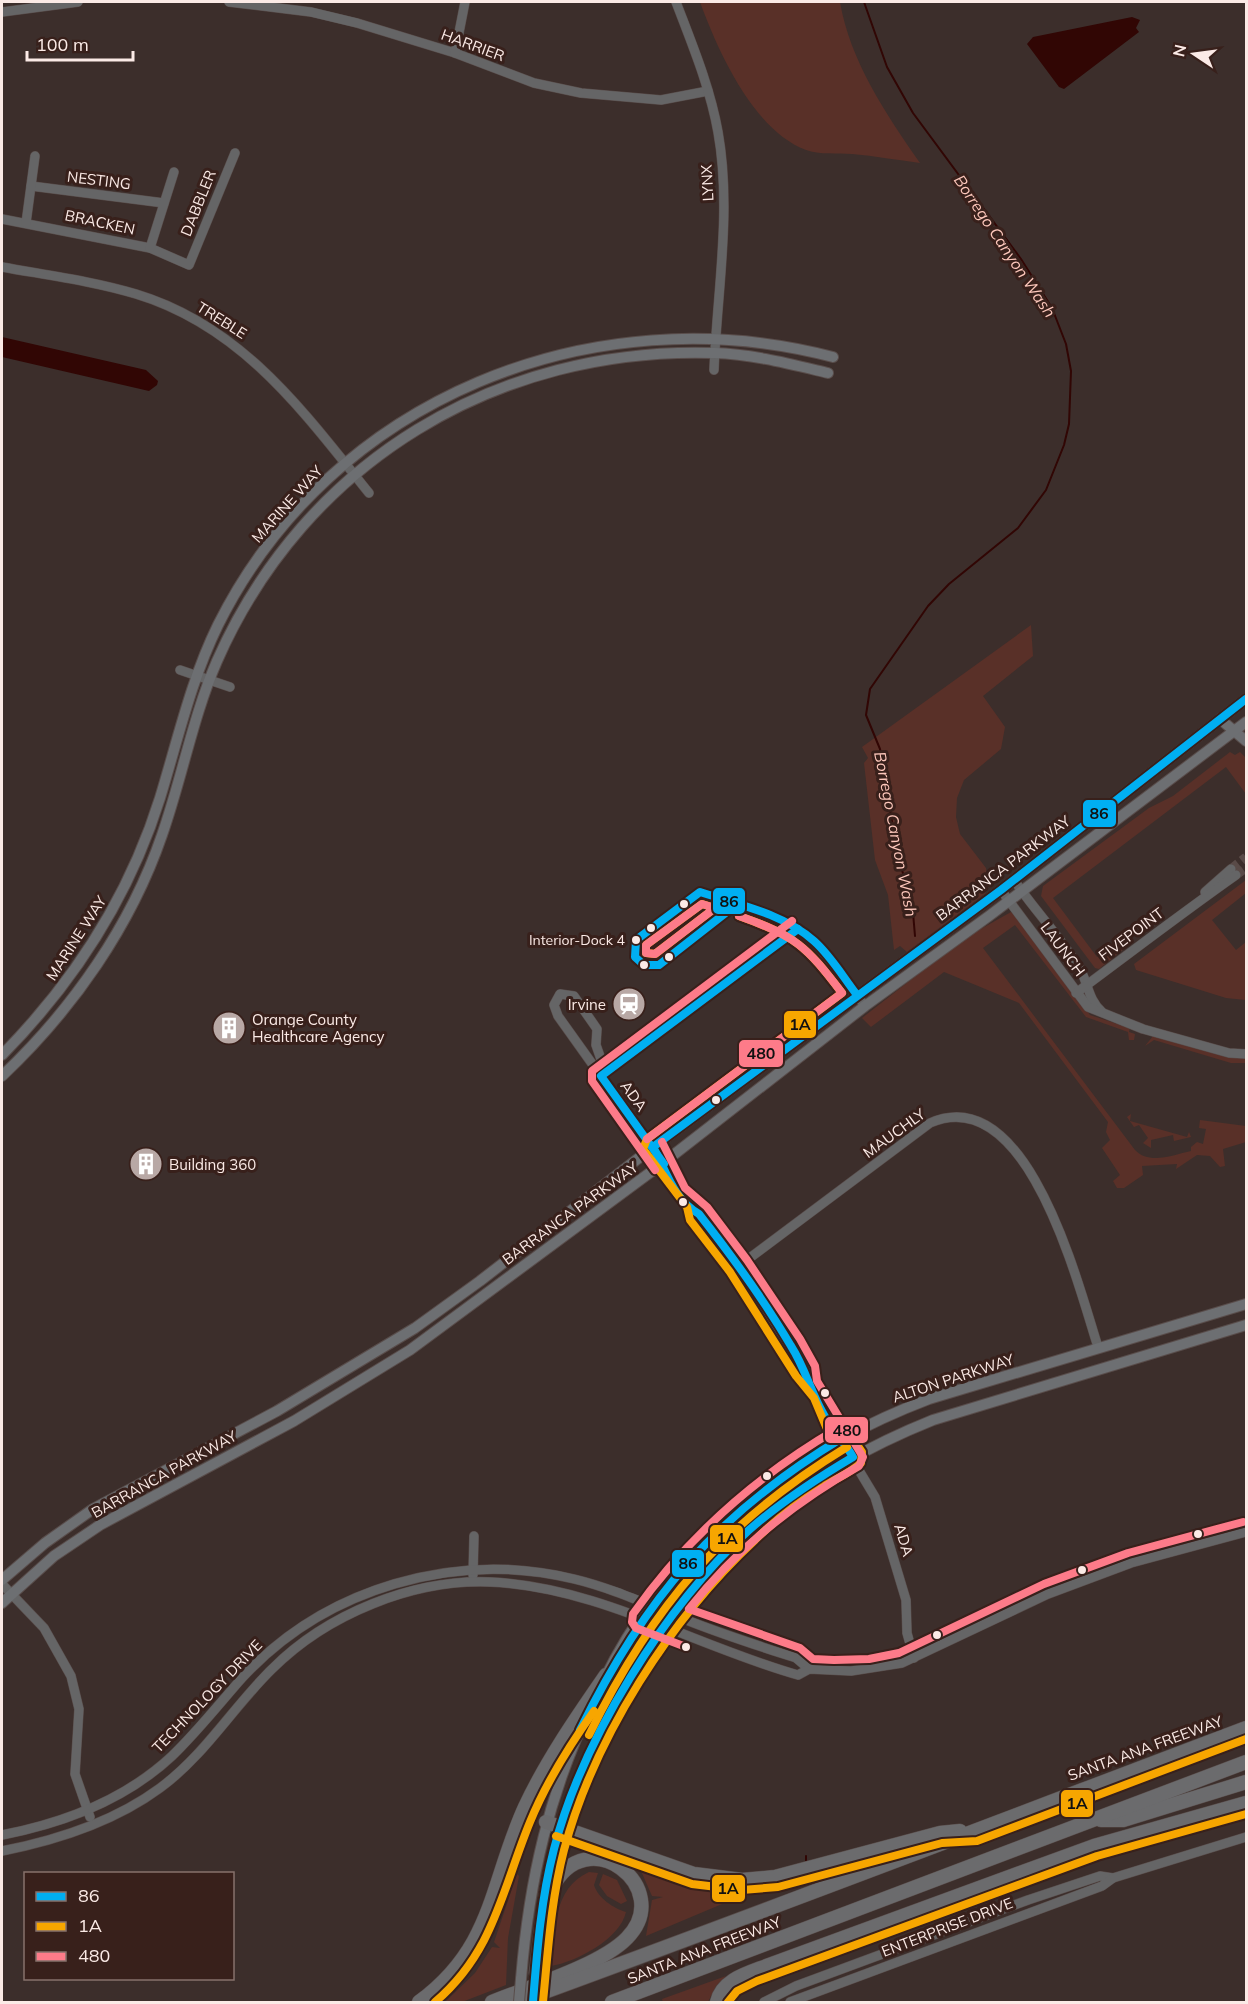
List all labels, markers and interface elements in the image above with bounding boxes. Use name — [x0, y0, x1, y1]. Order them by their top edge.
scale bar — [27, 24, 134, 62]
north arrow — [1164, 24, 1224, 84]
street label: HARRIER — [439, 25, 507, 65]
text: 100 m — [36, 33, 89, 56]
text: N — [1168, 42, 1190, 59]
street label: LYNX — [697, 164, 717, 202]
street label: NESTING — [66, 167, 132, 193]
street label: DABBLER — [176, 167, 220, 239]
water label: Borrego Canyon Wash — [950, 171, 1060, 321]
street label: BRACKEN — [63, 205, 137, 239]
street label: TREBLE — [193, 297, 251, 343]
street label: MARINE WAY — [247, 461, 327, 546]
water label: Borrego Canyon Wash — [870, 750, 922, 918]
line badge: 86 — [1082, 799, 1117, 828]
text: 86 — [1089, 803, 1109, 823]
street label: BARRANCA PARKWAY — [932, 811, 1075, 925]
line badge: 86 — [712, 887, 746, 915]
street label: MARINE WAY — [42, 891, 111, 984]
text: 86 — [719, 891, 739, 911]
unlabelled marker — [678, 898, 690, 910]
street label: FIVEPOINT — [1095, 903, 1167, 965]
street label: LAUNCH — [1037, 918, 1089, 980]
unlabelled marker — [645, 922, 657, 934]
place label: Interior-Dock 4 — [529, 931, 626, 949]
marker: Interior-Dock 4 — [630, 934, 642, 946]
unlabelled marker — [663, 951, 675, 963]
unlabelled marker — [638, 959, 650, 971]
station icon: Irvine — [611, 986, 647, 1022]
place label: Irvine — [568, 995, 606, 1014]
building icon: Orange County Healthcare Agency — [211, 1010, 247, 1046]
place label: Orange County Healthcare Agency — [252, 1010, 384, 1046]
line badge: 1A — [783, 1010, 817, 1039]
text: 1A — [789, 1014, 811, 1034]
line badge: 480 — [738, 1039, 784, 1068]
text: 480 — [747, 1043, 775, 1063]
street label: ADA — [617, 1077, 651, 1115]
unlabelled marker — [710, 1094, 722, 1106]
street label: MAUCHLY — [859, 1104, 929, 1162]
building icon: Building 360 — [128, 1146, 164, 1182]
place label: Building 360 — [169, 1155, 256, 1174]
street label: BARRANCA PARKWAY — [498, 1157, 642, 1269]
unlabelled marker — [677, 1196, 689, 1208]
street label: ALTON PARKWAY — [890, 1349, 1017, 1407]
unlabelled marker — [819, 1387, 831, 1399]
line badge: 480 — [824, 1416, 869, 1444]
text: 480 — [833, 1420, 861, 1440]
street label: BARRANCA PARKWAY — [88, 1426, 241, 1522]
unlabelled marker — [761, 1470, 773, 1482]
street label: ADA — [890, 1521, 918, 1559]
line badge: 1A — [709, 1524, 744, 1553]
text: 1A — [716, 1528, 738, 1548]
unlabelled marker — [1192, 1528, 1204, 1540]
line badge: 86 — [671, 1549, 705, 1578]
text: 86 — [678, 1553, 698, 1573]
unlabelled marker — [1076, 1564, 1088, 1576]
unlabelled marker — [931, 1629, 943, 1641]
street label: TECHNOLOGY DRIVE — [148, 1635, 266, 1757]
unlabelled marker — [680, 1641, 692, 1653]
street label: SANTA ANA FREEWAY — [1065, 1711, 1226, 1785]
line badge: 1A — [1060, 1789, 1094, 1818]
text: 1A — [1066, 1793, 1088, 1813]
legend — [24, 1872, 234, 1980]
line badge: 1A — [711, 1874, 746, 1903]
text: 1A — [717, 1878, 739, 1898]
text: 86 — [78, 1884, 100, 1907]
street label: ENTERPRISE DRIVE — [879, 1893, 1016, 1961]
street label: SANTA ANA FREEWAY — [625, 1912, 784, 1988]
text: 1A — [78, 1914, 102, 1937]
text: 480 — [78, 1944, 110, 1967]

